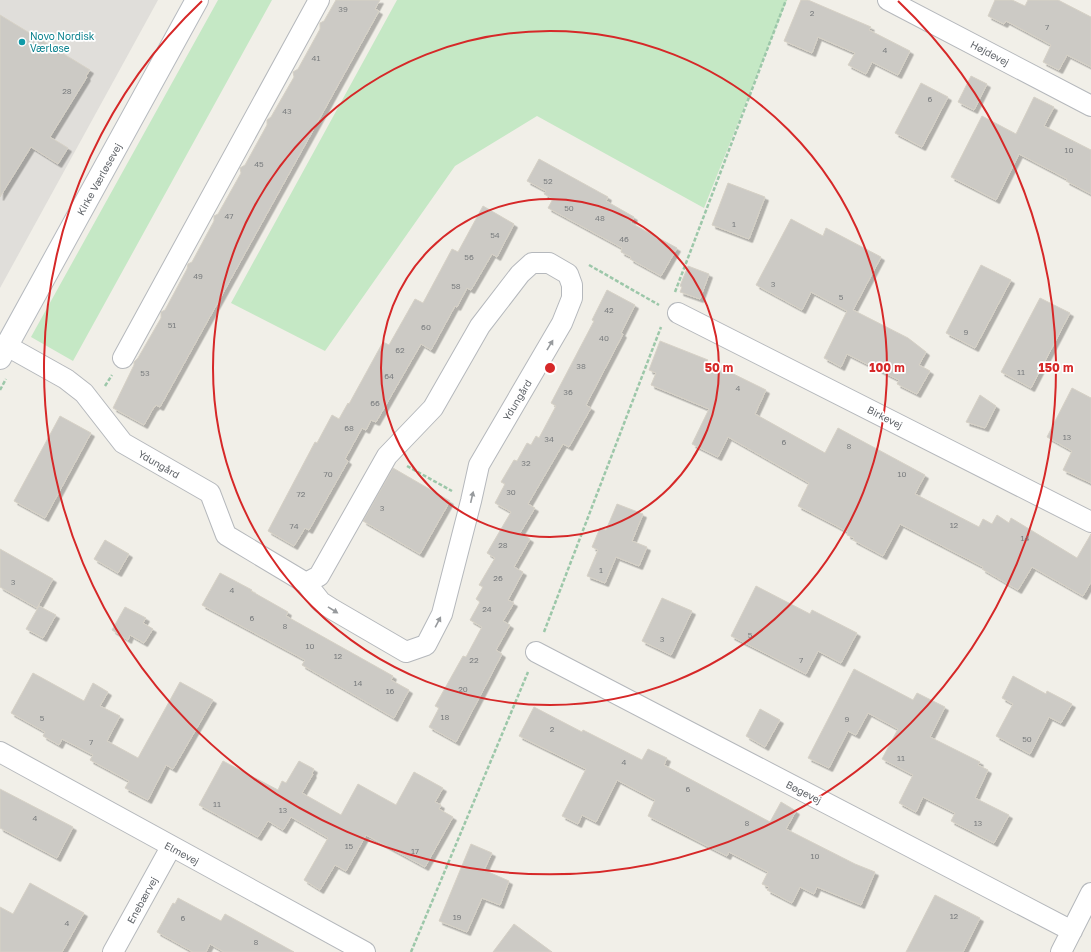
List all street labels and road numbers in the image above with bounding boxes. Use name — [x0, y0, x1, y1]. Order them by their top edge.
street label: Højdevej — [969, 38, 1011, 68]
street label: Kirke Værløsevej — [74, 141, 124, 217]
street label: Ydungård — [500, 377, 534, 423]
street label: Birkevej — [865, 403, 905, 431]
street label: Ydungård — [136, 447, 182, 481]
street label: Bøgevej — [784, 778, 824, 806]
street label: Elmevej — [163, 839, 201, 867]
street label: Enebærvej — [124, 875, 160, 925]

